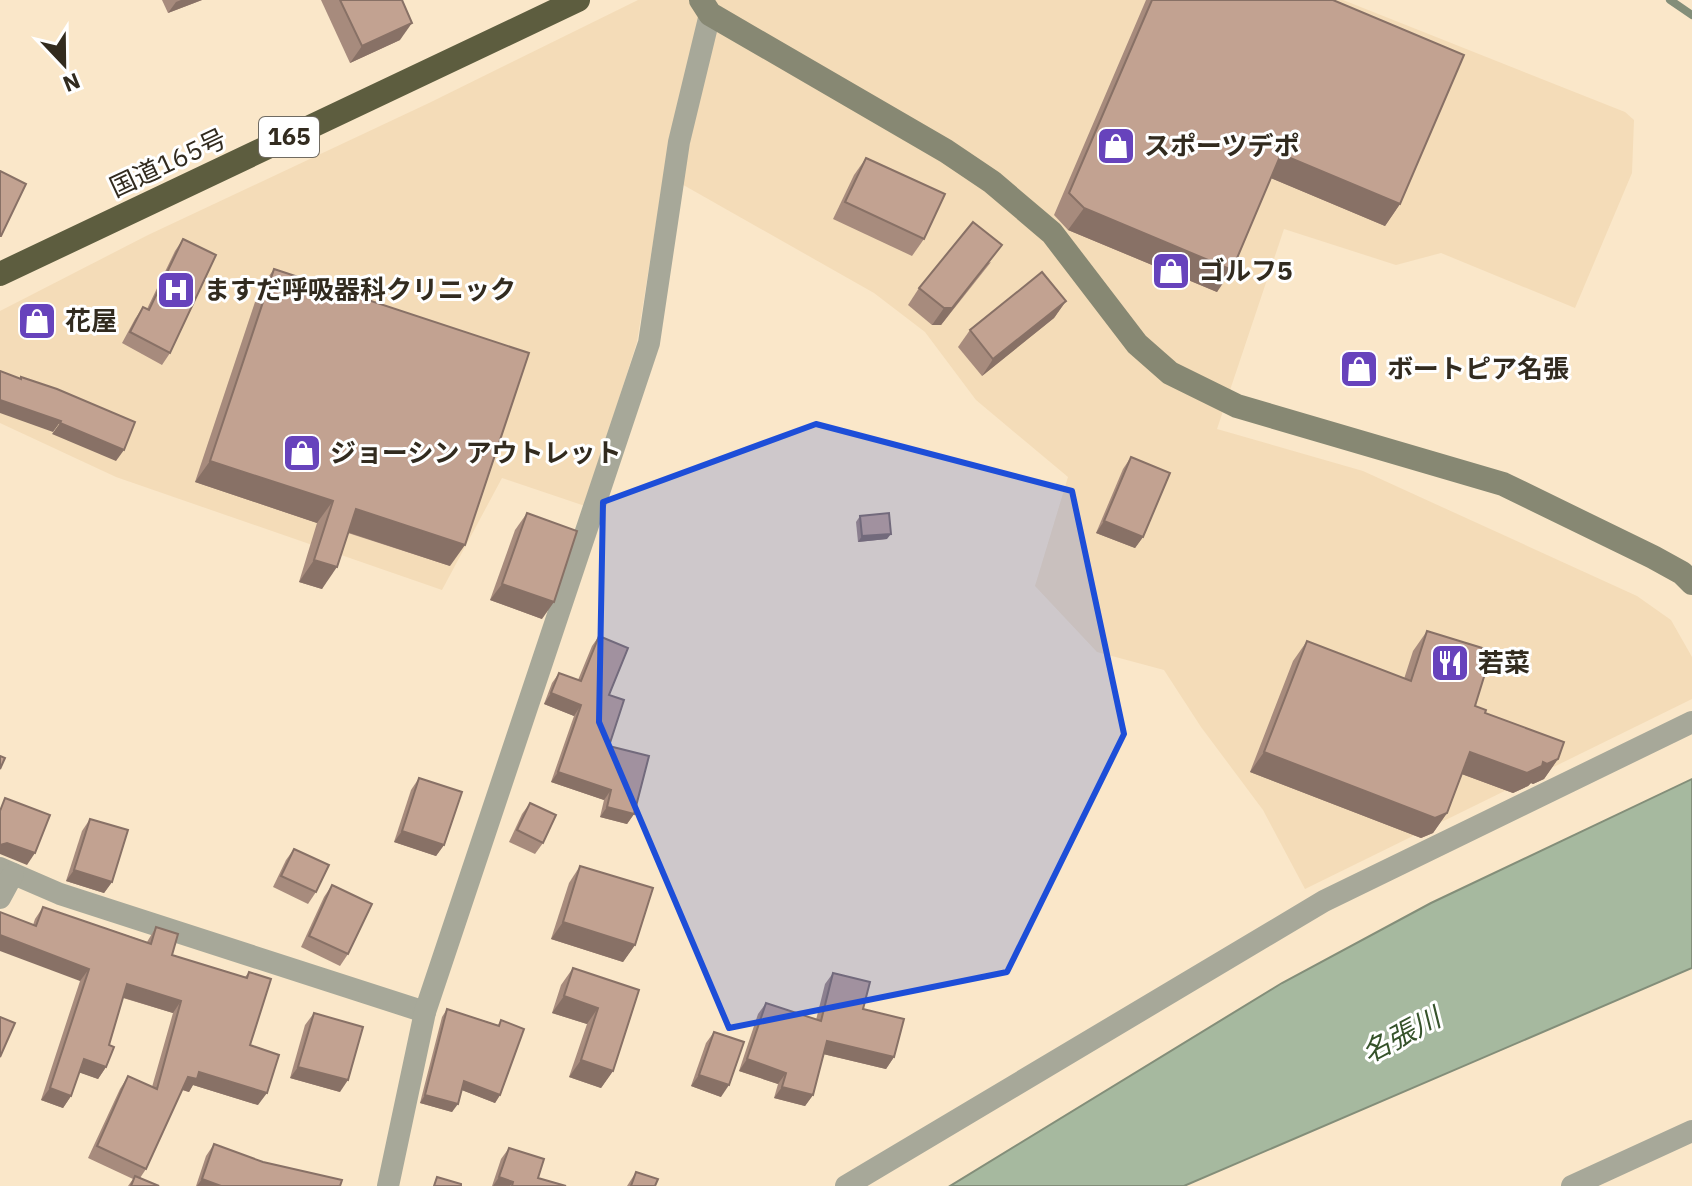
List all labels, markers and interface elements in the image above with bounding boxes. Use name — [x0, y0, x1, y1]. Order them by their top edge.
north arrow — [24, 24, 104, 104]
text: N — [59, 67, 84, 99]
road number: 165 — [259, 117, 319, 157]
street label: 国道165号 — [104, 120, 231, 204]
shop icon: スポーツデポ — [1095, 125, 1137, 167]
place label: スポーツデポ — [1144, 128, 1299, 162]
shop icon: ゴルフ5 — [1150, 250, 1192, 292]
place label: ゴルフ5 — [1199, 253, 1293, 287]
hospital icon: ますだ呼吸器科クリニック — [155, 269, 197, 311]
place label: ますだ呼吸器科クリニック — [204, 272, 516, 306]
shop icon: 花屋 — [16, 300, 58, 342]
place label: 花屋 — [65, 303, 117, 337]
shop icon: ボートピア名張 — [1338, 348, 1380, 390]
place label: ボートピア名張 — [1387, 351, 1569, 385]
shop icon: ジョーシン アウトレット — [281, 432, 323, 474]
place label: ジョーシン アウトレット — [330, 435, 622, 469]
restaurant icon: 若菜 — [1429, 642, 1471, 684]
place label: 若菜 — [1478, 645, 1530, 679]
water label: 名張川 — [1355, 997, 1449, 1071]

